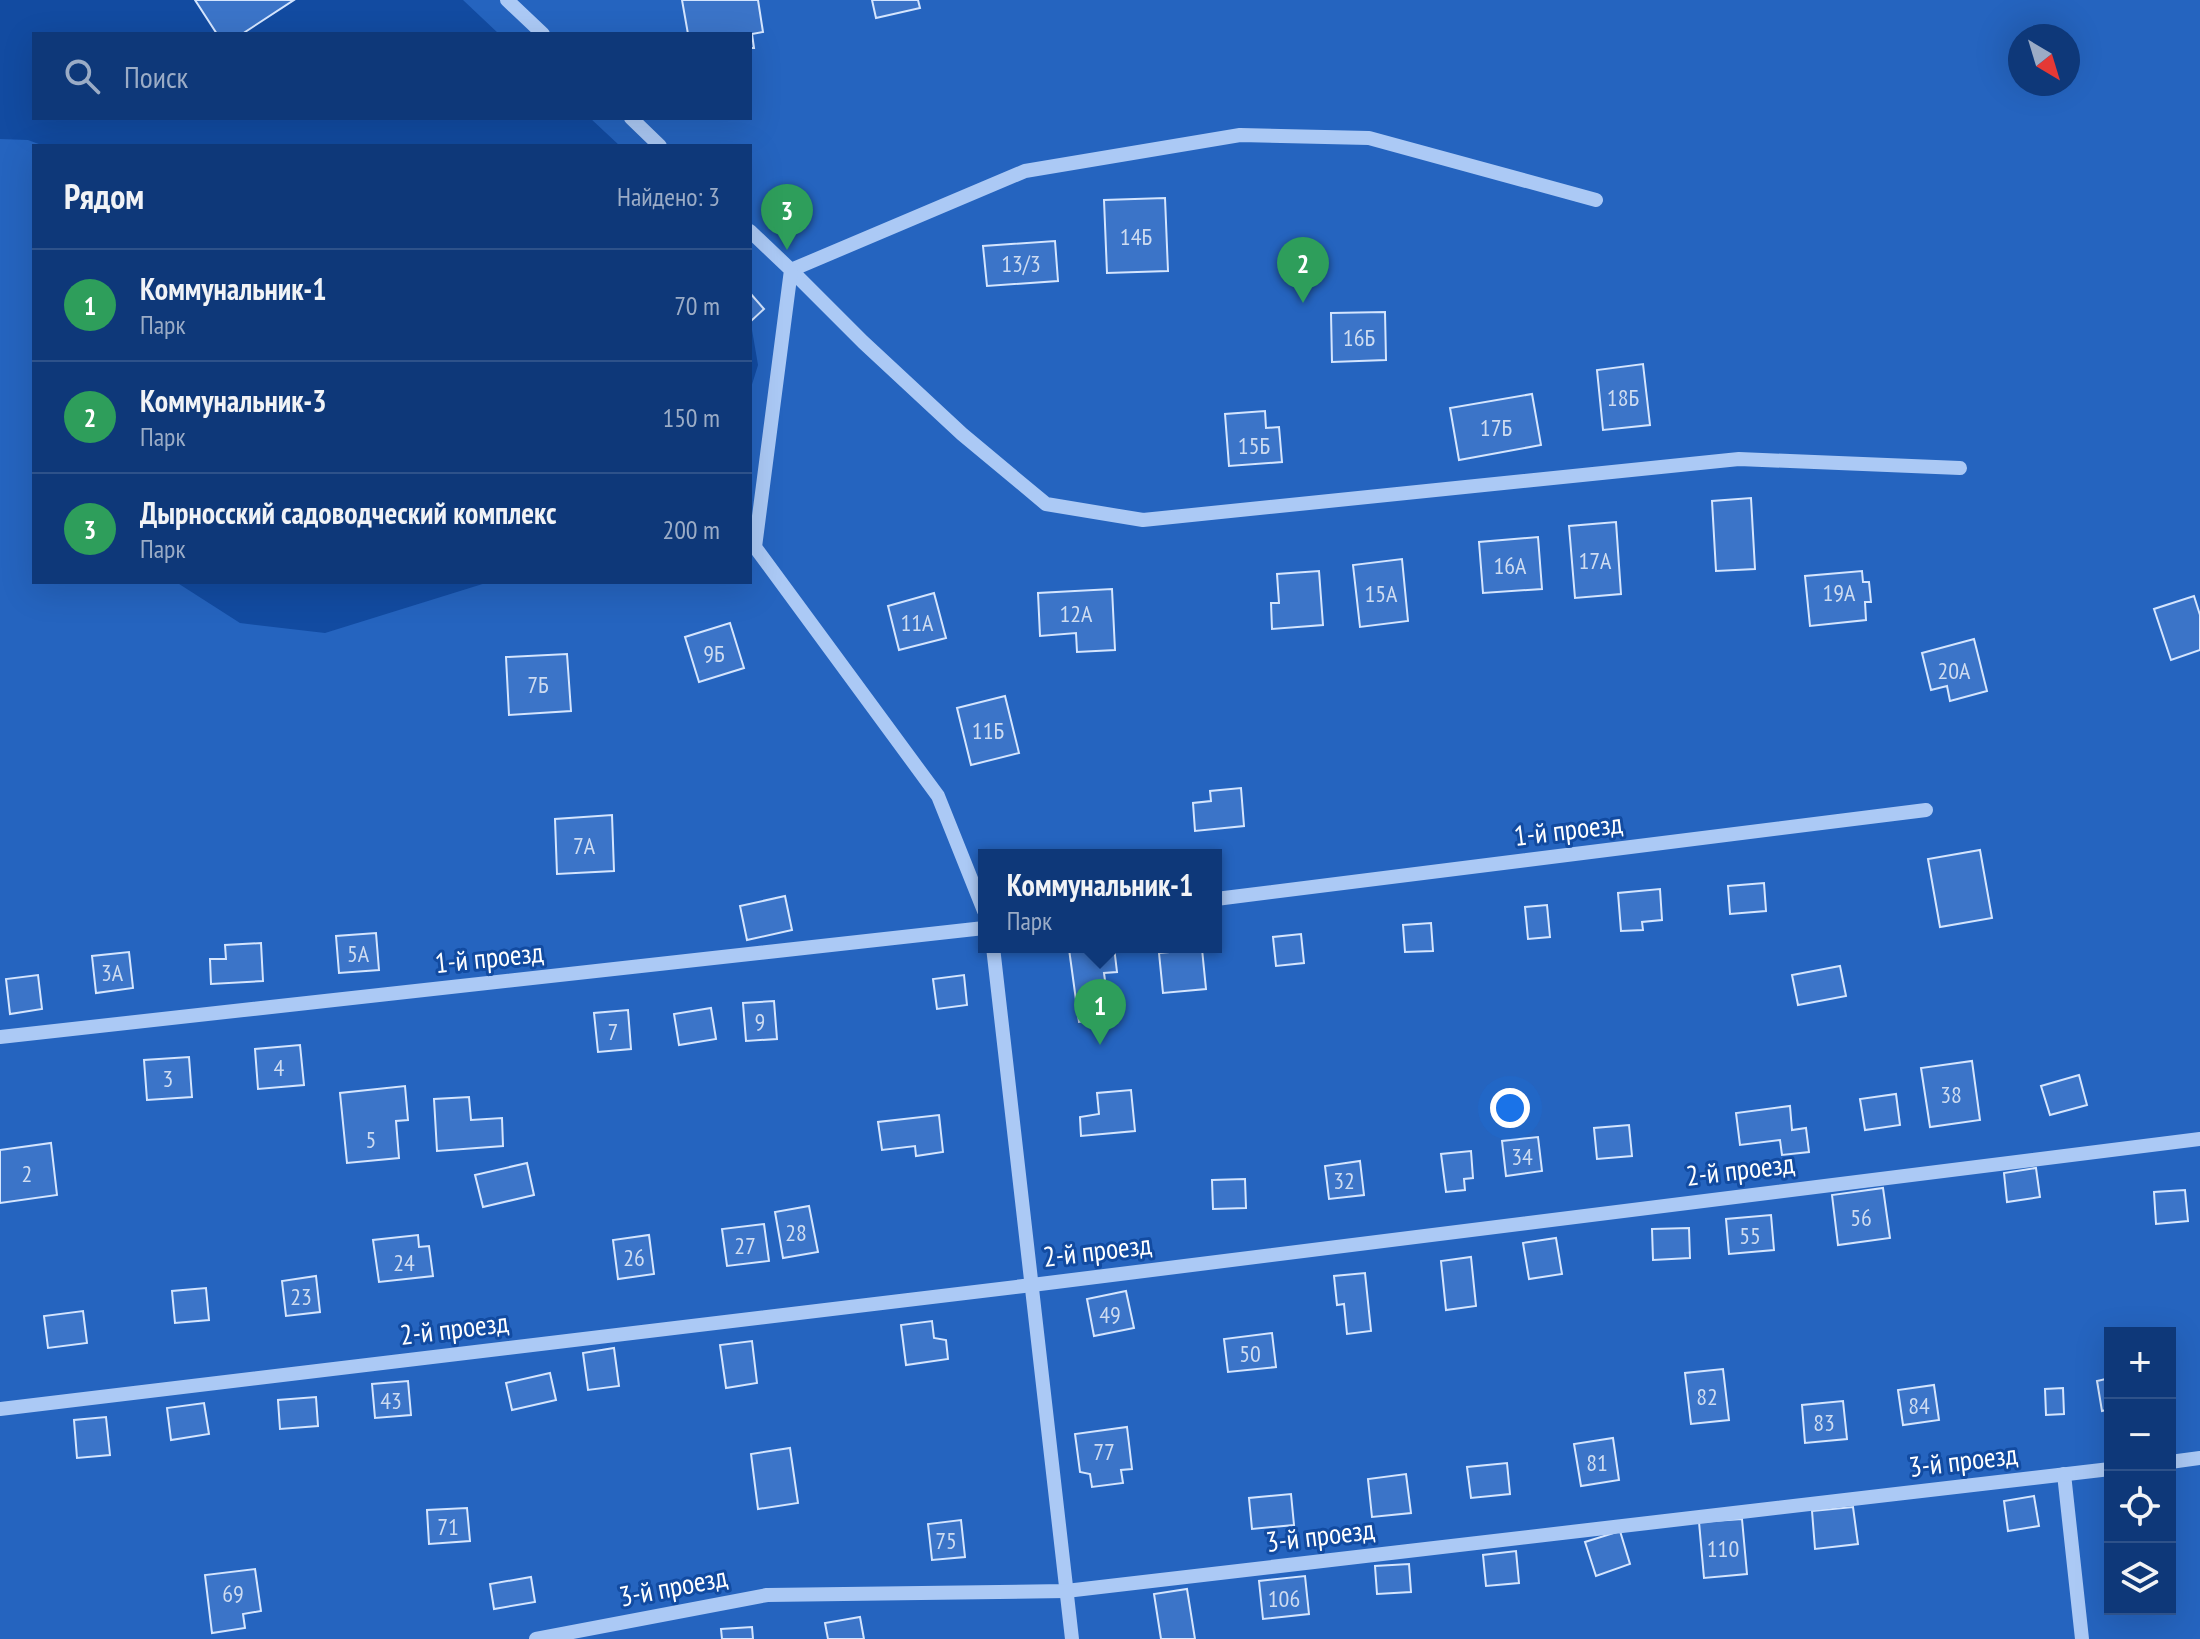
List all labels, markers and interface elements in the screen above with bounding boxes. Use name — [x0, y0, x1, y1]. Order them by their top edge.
north arrow — [2008, 24, 2080, 96]
search box — [32, 32, 752, 120]
icon: search — [60, 54, 104, 98]
text: Поиск — [124, 57, 188, 96]
text: Рядом — [64, 174, 144, 218]
text: Найдено: 3 — [617, 180, 720, 213]
pin: 3 — [761, 184, 813, 250]
house number: 14Б — [1120, 221, 1152, 252]
pin: 2 — [1277, 237, 1329, 303]
house number: 13/3 — [1001, 248, 1041, 279]
text: Коммунальник-1 — [140, 269, 327, 308]
text: 1 — [84, 289, 96, 322]
text: 70 m — [674, 289, 720, 322]
text: Парк — [140, 308, 185, 341]
house number: 16Б — [1343, 322, 1375, 353]
text: Коммунальник-3 — [140, 381, 327, 420]
house number: 18Б — [1607, 382, 1639, 413]
text: 2 — [84, 401, 96, 434]
text: 150 m — [662, 401, 720, 434]
house number: 17Б — [1480, 412, 1512, 443]
text: Парк — [140, 420, 185, 453]
house number: 15Б — [1238, 430, 1270, 461]
text: Дырносский садоводческий комплекс — [140, 493, 557, 532]
text: 3 — [84, 513, 96, 546]
text: 200 m — [662, 513, 720, 546]
text: Парк — [140, 532, 185, 565]
house number: 17А — [1579, 545, 1612, 576]
house number: 16А — [1494, 550, 1527, 581]
house number: 19А — [1823, 577, 1856, 608]
house number: 15А — [1365, 578, 1398, 609]
house number: 12А — [1060, 598, 1093, 629]
house number: 11А — [901, 607, 934, 638]
house number: 9Б — [703, 638, 725, 669]
house number: 20А — [1938, 655, 1971, 686]
house number: 7Б — [527, 669, 549, 700]
house number: 11Б — [972, 715, 1004, 746]
street label: 1-й проезд — [1512, 804, 1624, 854]
house number: 7А — [573, 830, 596, 861]
popup — [978, 849, 1222, 953]
text: Коммунальник-1 — [1007, 865, 1193, 904]
text: Парк — [1007, 904, 1052, 937]
street label: 1-й проезд — [433, 933, 545, 981]
house number: 5А — [347, 938, 370, 969]
house number: 3А — [101, 957, 124, 988]
pin: 1 — [1074, 979, 1126, 1045]
house number: 9 — [755, 1006, 765, 1037]
house number: 7 — [608, 1016, 618, 1047]
house number: 4 — [274, 1052, 285, 1083]
house number: 3 — [163, 1063, 173, 1094]
house number: 38 — [1940, 1079, 1962, 1110]
your location — [1490, 1088, 1530, 1128]
house number: 5 — [366, 1124, 376, 1155]
house number: 34 — [1511, 1141, 1533, 1172]
street label: 2-й проезд — [1684, 1144, 1796, 1194]
house number: 2 — [22, 1158, 32, 1189]
house number: 32 — [1333, 1165, 1355, 1196]
house number: 56 — [1850, 1202, 1872, 1233]
house number: 28 — [785, 1217, 807, 1248]
house number: 55 — [1739, 1220, 1761, 1251]
street label: 2-й проезд — [1041, 1225, 1153, 1275]
house number: 27 — [734, 1230, 756, 1261]
house number: 26 — [623, 1242, 645, 1273]
house number: 24 — [393, 1247, 415, 1278]
house number: 23 — [290, 1281, 312, 1312]
house number: 49 — [1099, 1299, 1121, 1330]
street label: 2-й проезд — [398, 1303, 510, 1353]
map controls — [2104, 1327, 2176, 1615]
button: + — [2104, 1327, 2176, 1399]
house number: 50 — [1239, 1338, 1261, 1369]
house number: 82 — [1696, 1381, 1718, 1412]
house number: 43 — [380, 1385, 402, 1416]
house number: 84 — [1908, 1390, 1930, 1421]
button: − — [2104, 1399, 2176, 1471]
house number: 83 — [1813, 1407, 1835, 1438]
street label: 3-й проезд — [1907, 1435, 2019, 1485]
house number: 77 — [1093, 1436, 1115, 1467]
house number: 81 — [1586, 1447, 1608, 1478]
button: locate — [2104, 1471, 2176, 1543]
street label: 3-й проезд — [1264, 1510, 1376, 1560]
house number: 71 — [437, 1511, 459, 1542]
house number: 75 — [935, 1525, 957, 1556]
house number: 110 — [1707, 1533, 1739, 1564]
button: layers — [2104, 1543, 2176, 1615]
street label: 3-й проезд — [616, 1557, 730, 1615]
house number: 69 — [222, 1578, 244, 1609]
house number: 106 — [1268, 1583, 1300, 1614]

